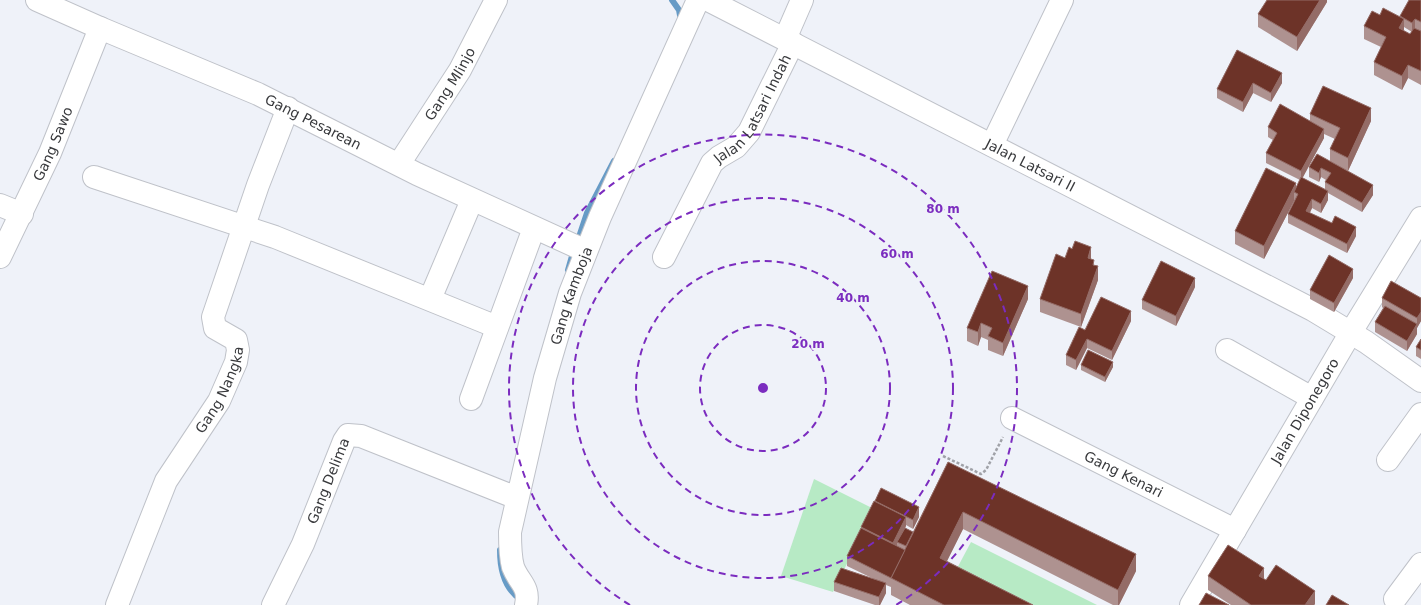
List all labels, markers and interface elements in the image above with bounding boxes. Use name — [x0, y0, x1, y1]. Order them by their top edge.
street label: Gang Mlinjo — [421, 45, 478, 123]
street label: Jalan Latsari Indah — [709, 52, 794, 167]
street label: Gang Pesarean — [262, 91, 364, 153]
street label: Gang Sawo — [30, 104, 76, 183]
street label: Jalan Latsari II — [982, 135, 1078, 195]
text: 80 m — [926, 202, 960, 216]
street label: Gang Kamboja — [547, 244, 595, 347]
text: 60 m — [880, 247, 914, 261]
text: 40 m — [836, 291, 870, 305]
text: 20 m — [791, 337, 825, 351]
street label: Gang Nangka — [192, 345, 246, 436]
street label: Jalan Diponegoro — [1267, 355, 1342, 467]
centre of rings — [756, 381, 770, 395]
street label: Gang Delima — [304, 436, 352, 526]
street label: Gang Kenari — [1082, 448, 1166, 501]

